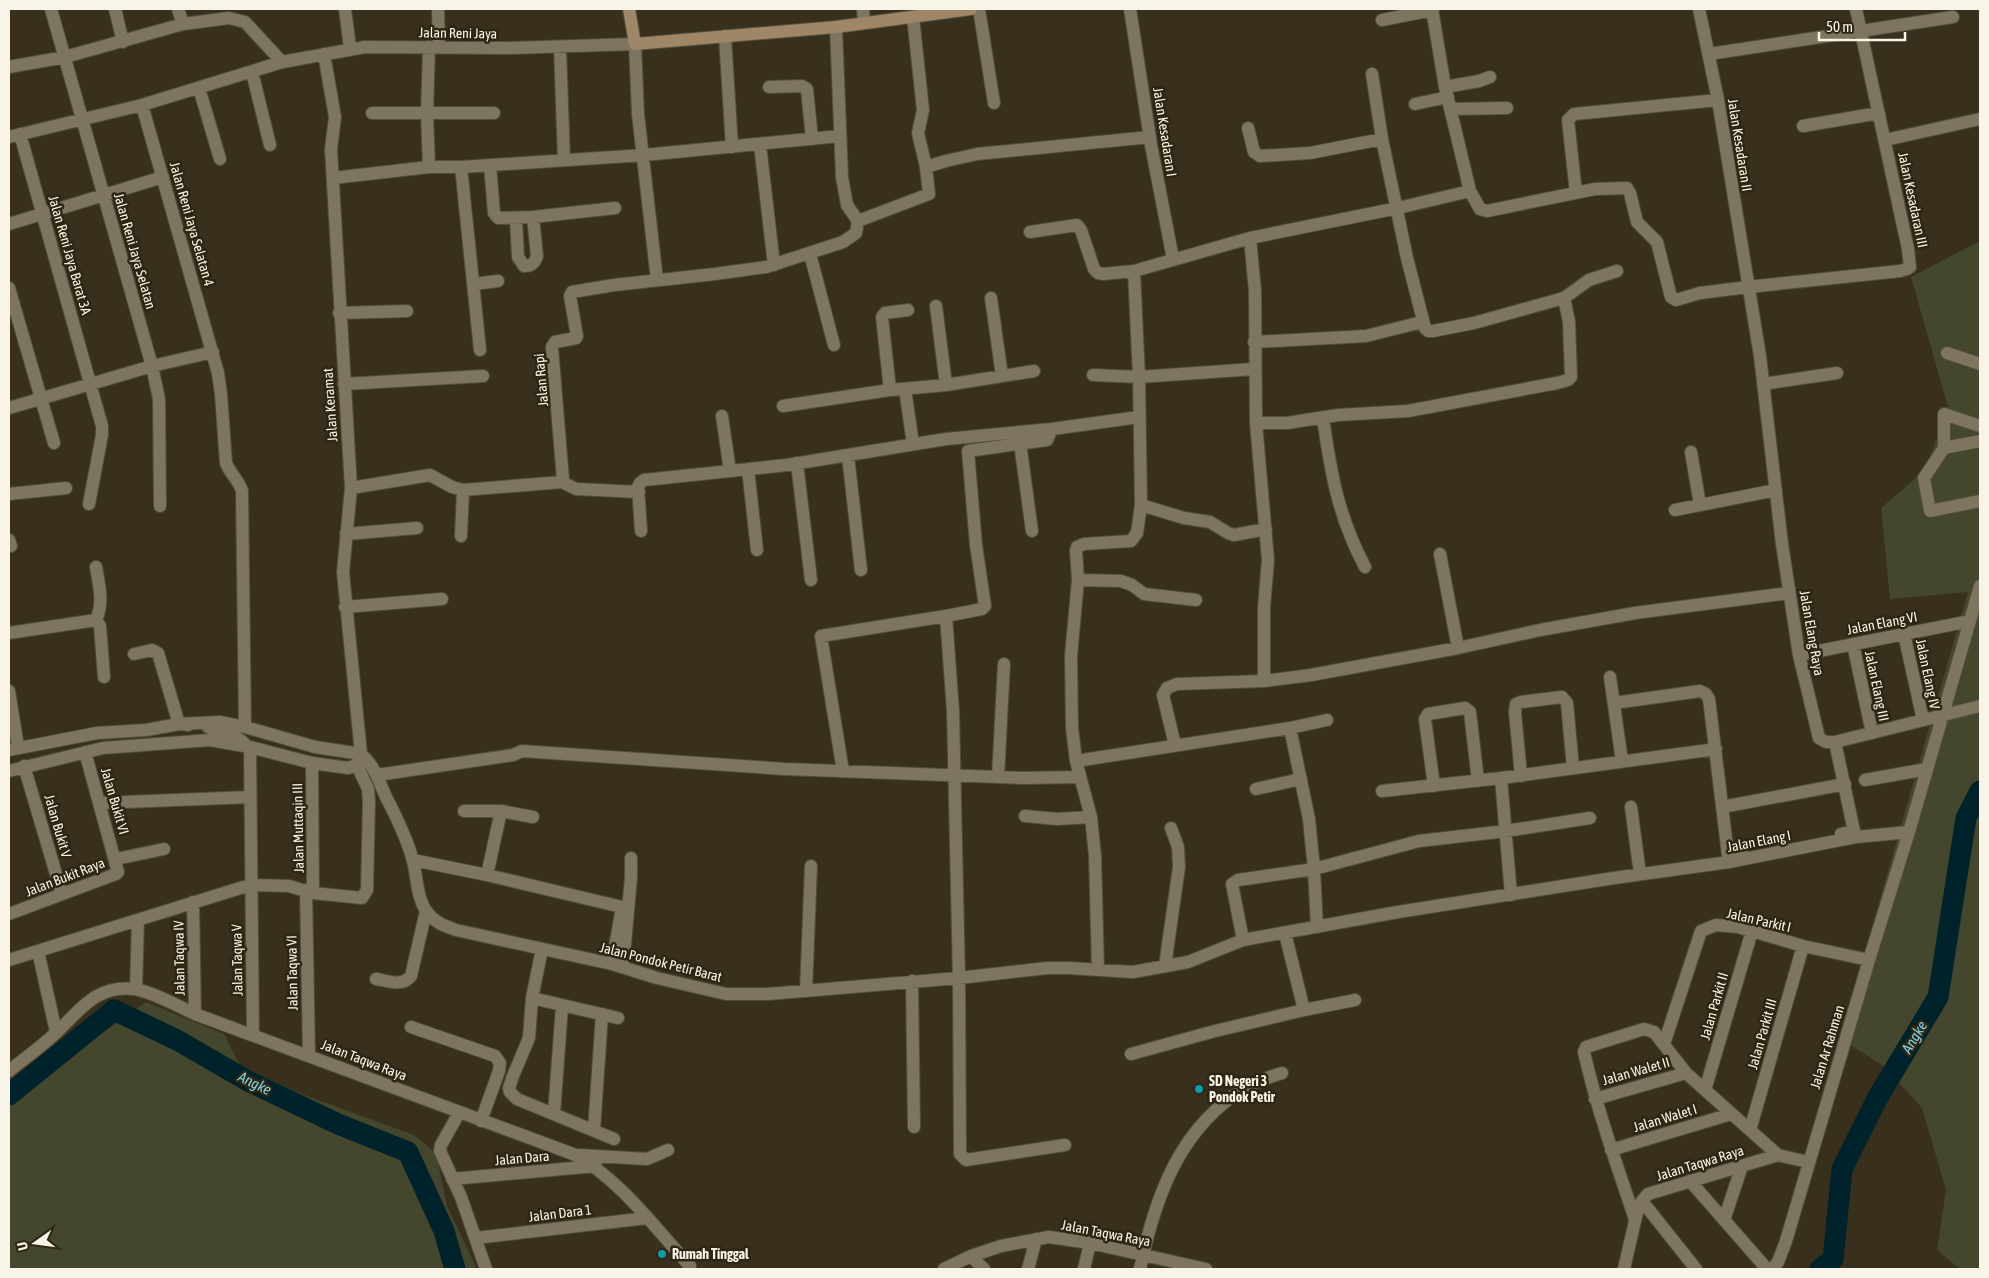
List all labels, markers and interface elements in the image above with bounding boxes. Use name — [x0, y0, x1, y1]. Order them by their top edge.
scale bar — [1819, 10, 1905, 42]
text: 50 m — [1826, 18, 1853, 35]
street label: Jalan Reni Jaya — [419, 24, 497, 42]
street label: Jalan Kesadaran I — [1150, 86, 1180, 178]
street label: Jalan Kesadaran II — [1725, 97, 1755, 193]
street label: Jalan Kesadaran III — [1895, 151, 1931, 249]
street label: Jalan Reni Jaya Selatan 4 — [167, 160, 218, 288]
street label: Jalan Reni Jaya Selatan — [111, 191, 159, 311]
street label: Jalan Reni Jaya Barat 3A — [45, 194, 95, 317]
street label: Jalan Rapi — [531, 353, 551, 407]
street label: Jalan Keramat — [319, 368, 341, 442]
street label: Jalan Elang Raya — [1797, 589, 1827, 677]
street label: Jalan Elang VI — [1845, 608, 1919, 638]
street label: Jalan Elang IV — [1913, 637, 1943, 711]
street label: Jalan Elang III — [1862, 649, 1892, 723]
street label: Jalan Bukit VI — [98, 766, 132, 836]
street label: Jalan Muttaqin III — [289, 783, 307, 873]
street label: Jalan Bukit V — [41, 793, 75, 860]
street label: Jalan Elang I — [1726, 827, 1792, 855]
street label: Jalan Bukit Raya — [23, 855, 107, 899]
street label: Jalan Parkit I — [1725, 905, 1793, 935]
street label: Jalan Taqwa IV — [170, 920, 188, 996]
street label: Jalan Taqwa V — [228, 924, 246, 996]
street label: Jalan Taqwa VI — [283, 935, 301, 1011]
street label: Jalan Pondok Petir Barat — [598, 939, 724, 985]
street label: Jalan Parkit II — [1697, 971, 1731, 1041]
street label: Jalan Parkit III — [1744, 997, 1780, 1071]
street label: Jalan Ar Rahman — [1807, 1003, 1847, 1091]
water label: Angke — [1897, 1018, 1930, 1057]
street label: Jalan Taqwa Raya — [319, 1036, 409, 1084]
street label: Jalan Walet II — [1601, 1054, 1671, 1088]
water label: Angke — [235, 1067, 275, 1098]
place label: SD Negeri 3 Pondok Petir — [1209, 1073, 1276, 1105]
marker: SD Negeri 3 Pondok Petir — [1193, 1083, 1205, 1095]
street label: Jalan Walet I — [1631, 1101, 1699, 1135]
street label: Jalan Taqwa Raya — [1654, 1142, 1746, 1184]
street label: Jalan Dara — [494, 1148, 550, 1168]
street label: Jalan Dara 1 — [528, 1201, 592, 1225]
street label: Jalan Taqwa Raya — [1060, 1217, 1152, 1249]
north arrow — [10, 1218, 60, 1268]
text: U — [14, 1240, 31, 1252]
place label: Rumah Tinggal — [672, 1246, 749, 1262]
marker: Rumah Tinggal — [656, 1248, 668, 1260]

